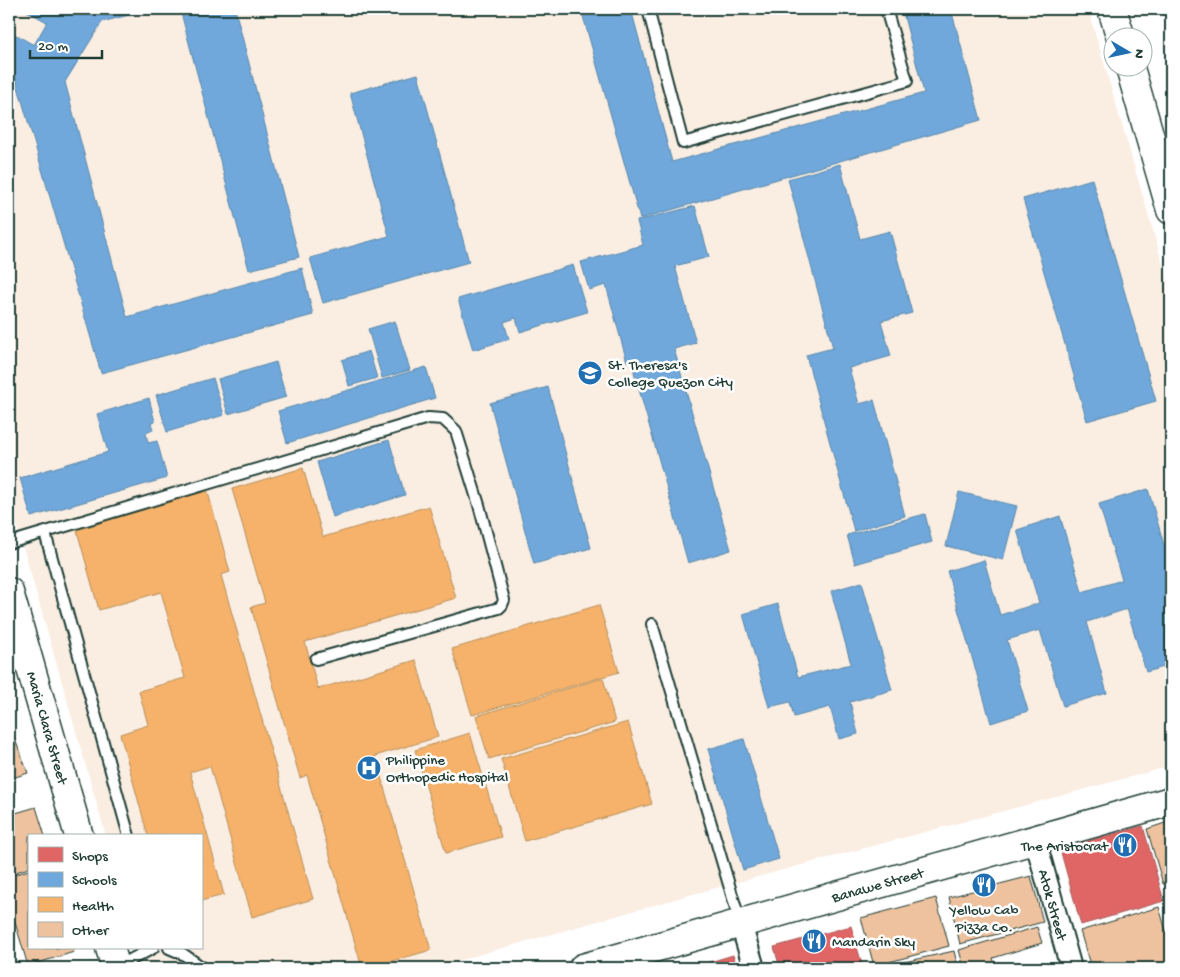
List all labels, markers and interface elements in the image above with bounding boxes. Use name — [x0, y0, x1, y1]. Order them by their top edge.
scale bar — [30, 28, 102, 60]
north arrow — [1102, 28, 1152, 78]
text: 20 m — [38, 38, 68, 56]
text: N — [1129, 48, 1147, 59]
place label: St. Theresa's College Quezon City — [608, 357, 734, 392]
school or university icon: St. Theresa's College Quezon City — [577, 360, 603, 386]
street label: Maria Clara Street — [21, 670, 71, 788]
place label: Philippine Orthopedic Hospital — [385, 752, 508, 787]
hospital icon: Philippine Orthopedic Hospital — [356, 755, 382, 781]
restaurant icon: The Aristocrat — [1112, 832, 1138, 858]
legend — [28, 834, 202, 950]
place label: The Aristocrat — [1020, 838, 1110, 856]
text: Shops — [72, 848, 108, 866]
street label: Banawe Street — [829, 864, 928, 908]
street label: Atok Street — [1033, 867, 1070, 944]
text: Schools — [72, 872, 117, 890]
restaurant icon: Yellow Cab Pizza Co. — [971, 872, 997, 898]
text: Health — [72, 898, 114, 916]
place label: Yellow Cab Pizza Co. — [948, 902, 1018, 937]
text: Other — [72, 922, 110, 940]
restaurant icon: Mandarin Sky — [801, 928, 827, 954]
place label: Mandarin Sky — [832, 934, 916, 952]

